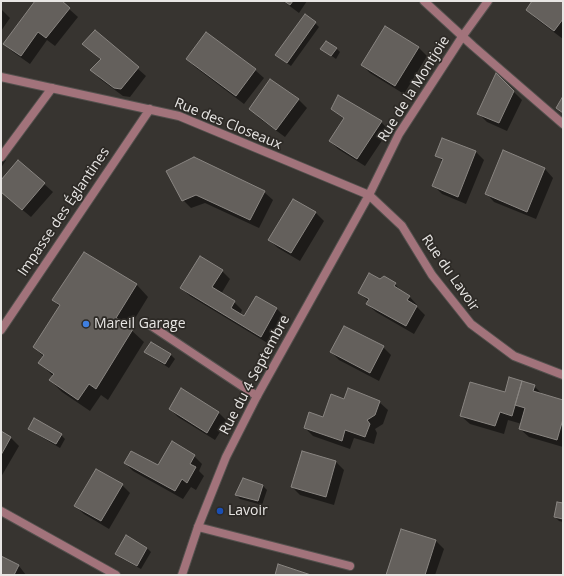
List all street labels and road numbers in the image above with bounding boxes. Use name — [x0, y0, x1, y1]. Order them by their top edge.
street label: Rue de la Montjoie — [375, 33, 453, 145]
street label: Rue des Closeaux — [172, 95, 284, 153]
street label: Impasse des Églantines — [15, 144, 113, 280]
street label: Rue du Lavoir — [418, 232, 482, 314]
street label: Rue du 4 Septembre — [216, 312, 294, 438]

